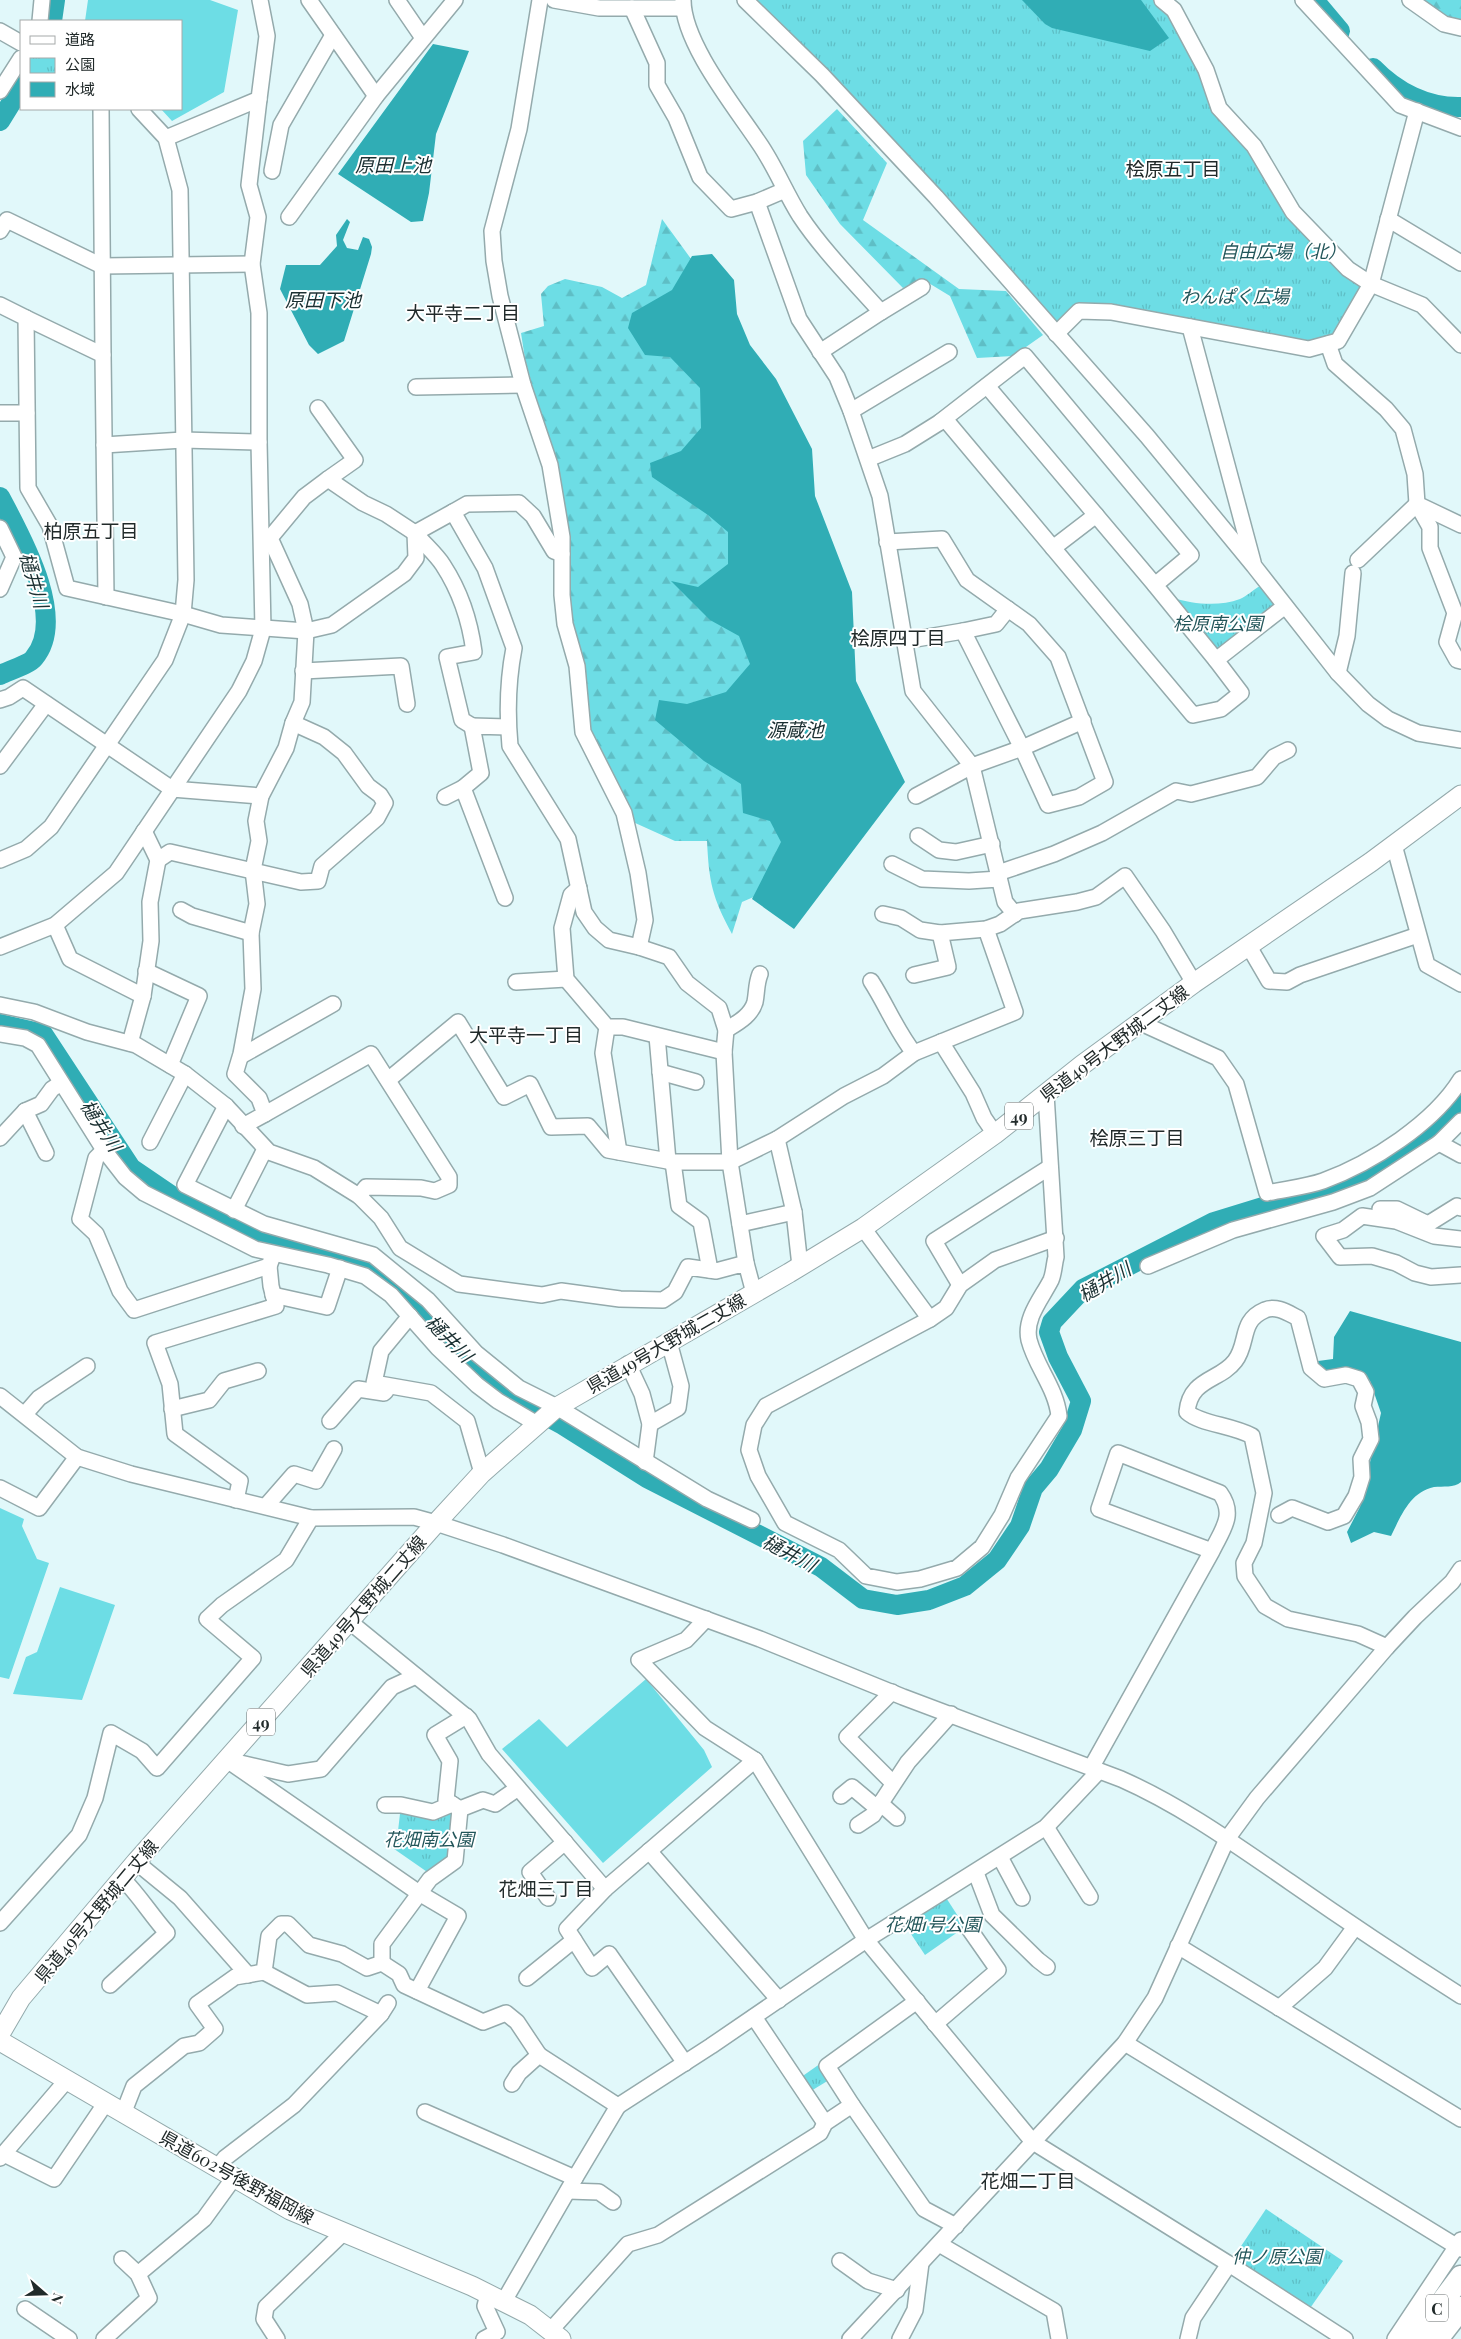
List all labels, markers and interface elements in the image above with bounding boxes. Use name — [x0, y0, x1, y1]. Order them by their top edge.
legend — [20, 20, 182, 110]
text: 道路 — [65, 29, 95, 49]
text: 公園 — [65, 54, 95, 74]
text: 水域 — [65, 79, 95, 99]
water label: 原田上池 — [355, 151, 433, 177]
district label: 桧原五丁目 — [1125, 155, 1221, 181]
park label: 自由広場（北） — [1220, 239, 1346, 263]
park label: わんぱく広場 — [1181, 284, 1291, 308]
water label: 原田下池 — [285, 286, 363, 312]
district label: 大平寺二丁目 — [406, 299, 520, 325]
district label: 柏原五丁目 — [43, 517, 139, 543]
water label: 樋井川 — [15, 549, 56, 613]
park label: 桧原南公園 — [1173, 611, 1266, 635]
district label: 桧原四丁目 — [850, 624, 946, 650]
water label: 源蔵池 — [766, 716, 825, 742]
street label: 県道49号大野城二丈線 — [1035, 979, 1193, 1107]
district label: 大平寺一丁目 — [469, 1021, 583, 1047]
water label: 樋井川 — [76, 1094, 130, 1158]
road number: 49 — [1005, 1102, 1033, 1130]
district label: 桧原三丁目 — [1089, 1124, 1185, 1150]
water label: 樋井川 — [1073, 1254, 1137, 1307]
street label: 県道49号大野城二丈線 — [582, 1288, 750, 1398]
water label: 樋井川 — [421, 1309, 481, 1369]
water label: 樋井川 — [759, 1527, 823, 1578]
street label: 県道49号大野城二丈線 — [295, 1530, 431, 1682]
road number: 49 — [247, 1708, 275, 1735]
park label: 花畑南公園 — [384, 1827, 477, 1851]
street label: 県道49号大野城二丈線 — [29, 1834, 163, 1988]
district label: 花畑三丁目 — [498, 1875, 594, 1901]
park label: 花畑1号公園 — [885, 1912, 984, 1936]
street label: 県道602号後野福岡線 — [156, 2125, 318, 2229]
district label: 花畑二丁目 — [980, 2167, 1076, 2193]
park label: 仲ノ原公園 — [1232, 2244, 1325, 2268]
north arrow — [20, 2269, 70, 2319]
text: N — [47, 2291, 68, 2307]
road number: C — [1426, 2294, 1448, 2322]

